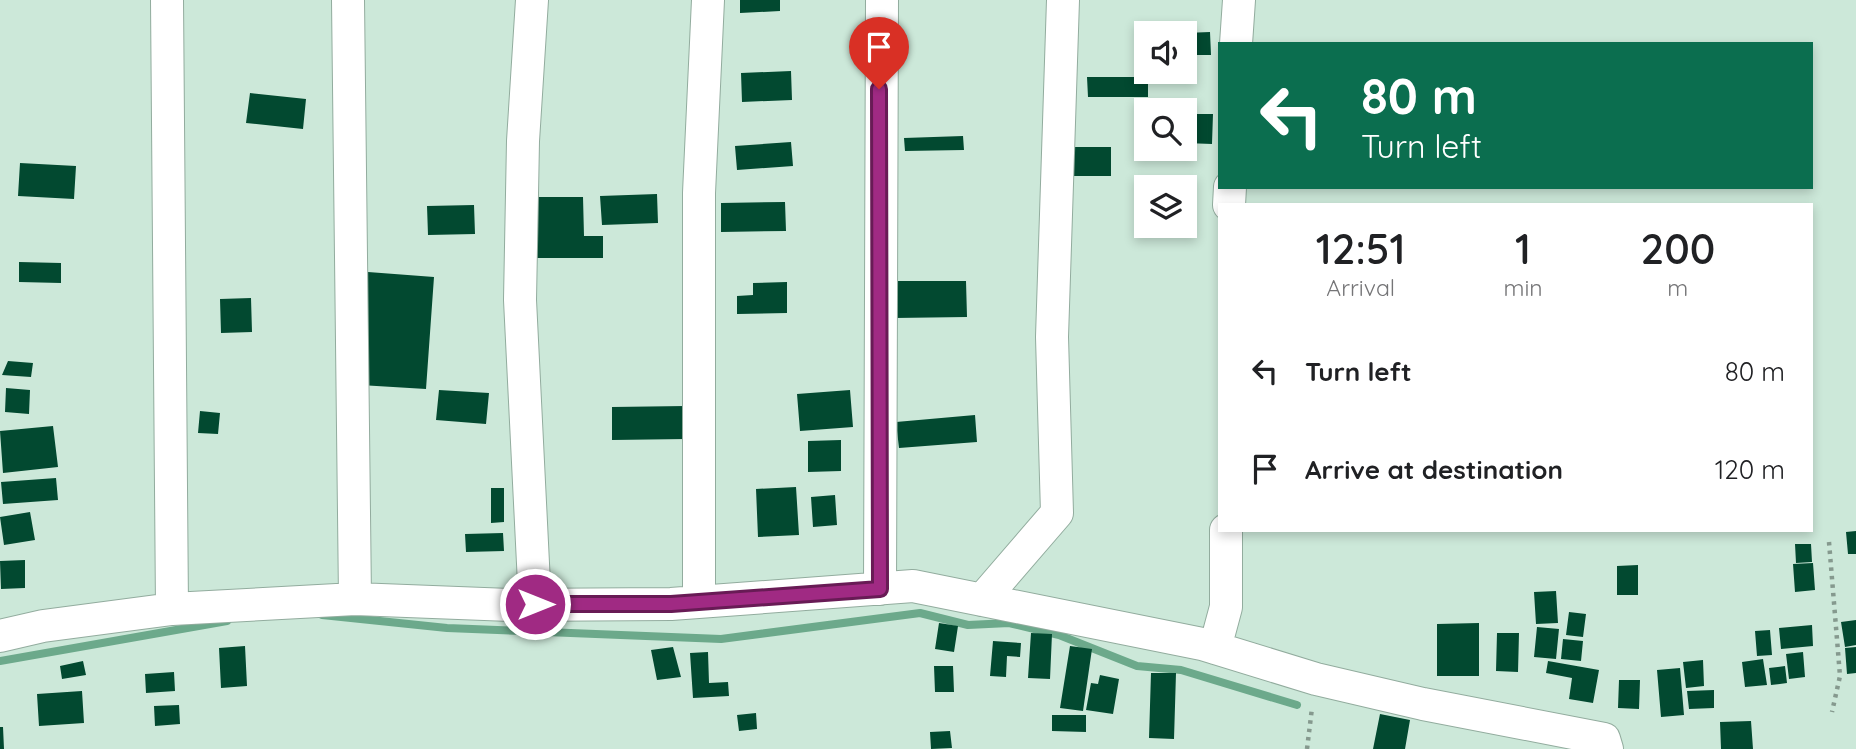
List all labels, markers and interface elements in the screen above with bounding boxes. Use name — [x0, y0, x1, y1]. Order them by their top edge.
pin — [849, 17, 909, 89]
map controls — [1134, 21, 1197, 238]
button: sound — [1134, 21, 1197, 84]
icon: arrive — [860, 28, 898, 66]
text: 80 m — [1361, 65, 1477, 126]
icon: left — [1246, 70, 1337, 161]
button: search — [1134, 98, 1197, 161]
text: Turn left — [1361, 126, 1482, 166]
button: layers — [1134, 175, 1197, 238]
text: 12:51 — [1316, 222, 1406, 275]
text: 1 — [1515, 222, 1531, 275]
text: 200 — [1640, 222, 1715, 275]
text: Arrival — [1326, 273, 1395, 302]
text: min — [1503, 273, 1543, 302]
text: m — [1667, 273, 1688, 302]
icon: left — [1246, 352, 1284, 390]
text: Turn left — [1305, 355, 1412, 388]
text: 80 m — [1725, 355, 1785, 388]
icon: arrive — [1246, 450, 1284, 488]
text: Arrive at destination — [1305, 453, 1563, 486]
text: 120 m — [1715, 453, 1785, 486]
position arrow — [498, 567, 572, 641]

